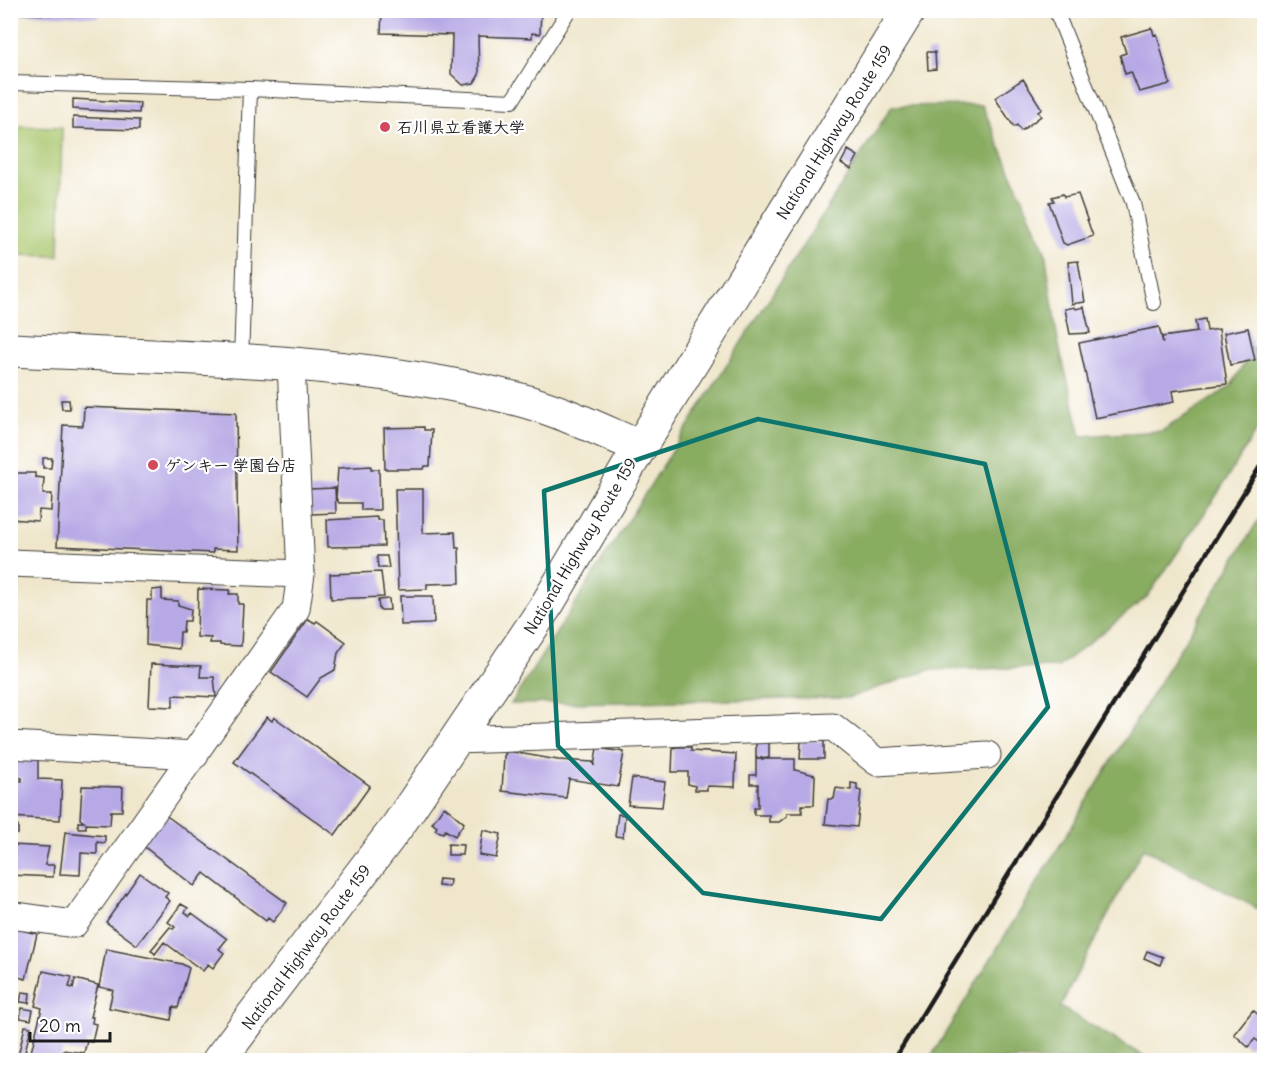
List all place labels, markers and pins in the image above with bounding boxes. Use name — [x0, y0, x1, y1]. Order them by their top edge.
place label: 石川県立看護大学 — [397, 117, 525, 137]
marker: 石川県立看護大学 — [378, 120, 392, 134]
place label: ゲンキー 学園台店 — [165, 455, 297, 475]
marker: ゲンキー 学園台店 — [146, 458, 160, 472]

